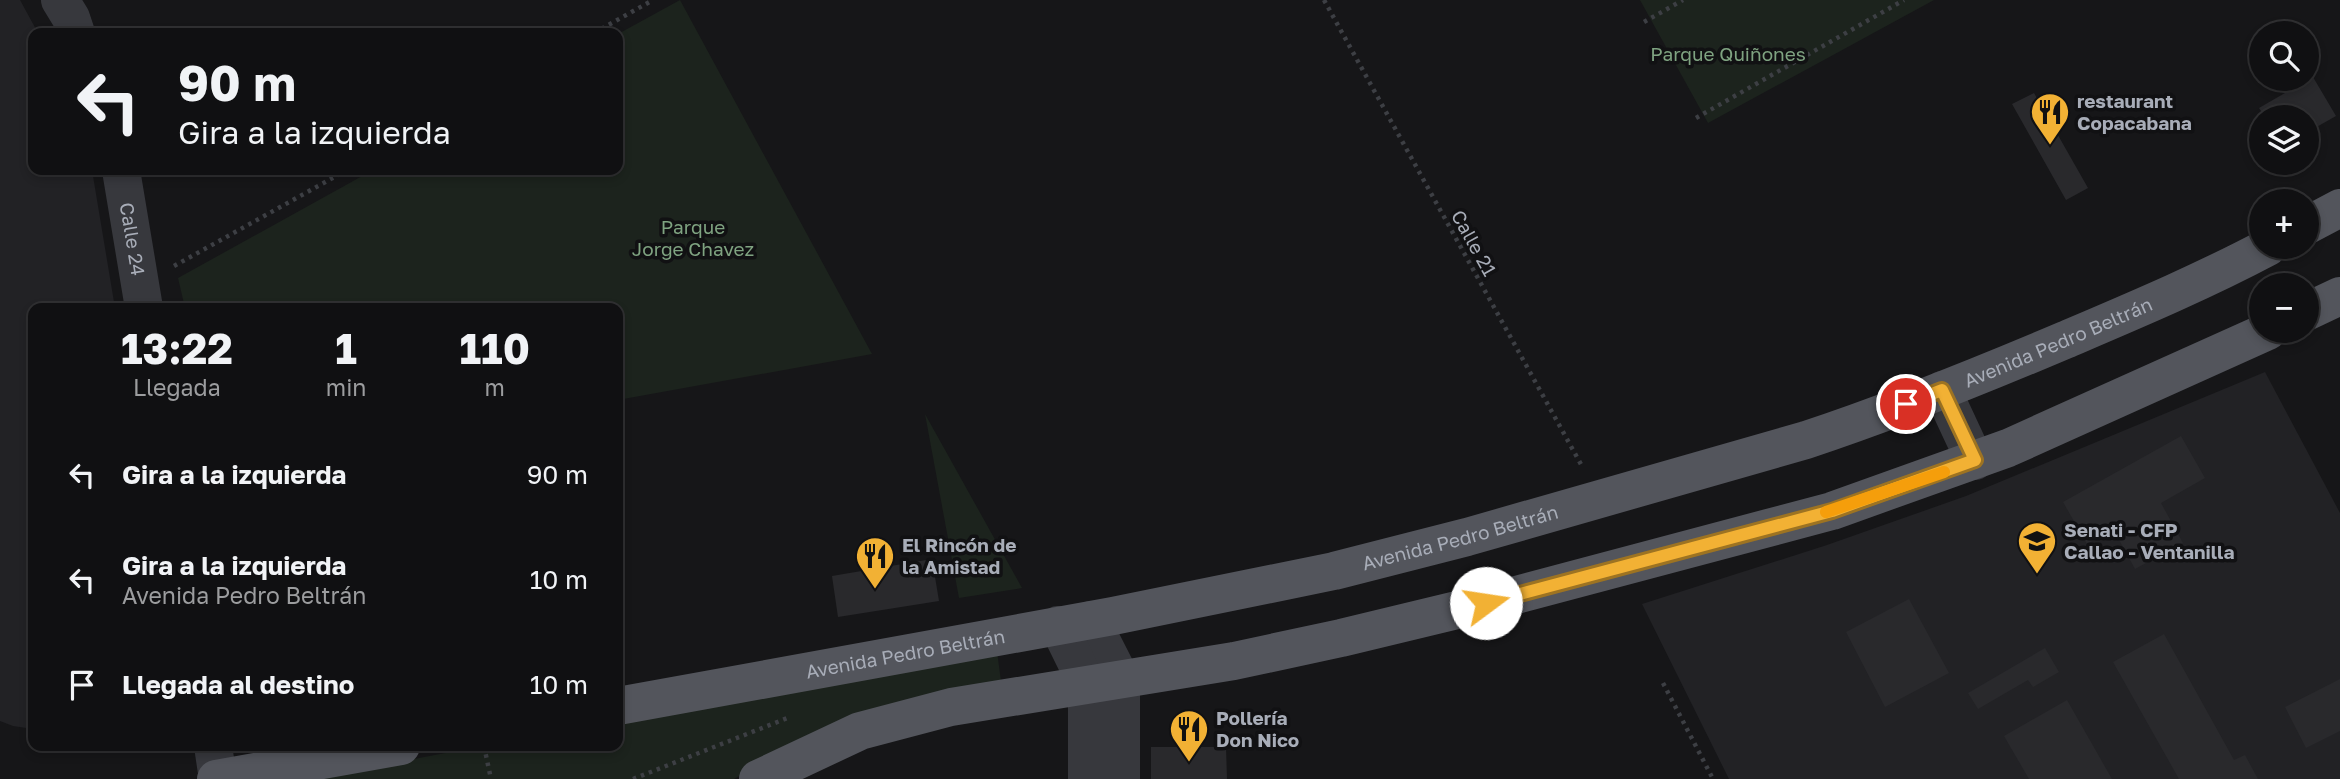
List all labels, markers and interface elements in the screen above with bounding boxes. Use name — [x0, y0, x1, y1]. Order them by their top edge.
map controls — [2249, 21, 2319, 343]
button: search — [2249, 21, 2319, 91]
park label: Parque Quiñones — [1650, 42, 1806, 65]
text: 90 m — [178, 53, 296, 112]
icon: left — [63, 56, 154, 147]
place label: restaurant Copacabana — [2077, 89, 2192, 134]
restaurant icon: restaurant Copacabana — [2029, 91, 2071, 146]
button: layers — [2249, 105, 2319, 175]
text: Gira a la izquierda — [178, 113, 451, 151]
button: + — [2249, 189, 2319, 259]
street label: Calle 24 — [116, 201, 150, 277]
street label: Calle 21 — [1447, 206, 1502, 280]
park label: Parque Jorge Chavez — [632, 215, 754, 260]
button: − — [2249, 273, 2319, 343]
street label: Avenida Pedro Beltrán — [1961, 292, 2155, 392]
text: 13:22 — [121, 323, 233, 373]
text: 1 — [335, 323, 357, 373]
text: 110 — [459, 323, 530, 373]
text: Llegada — [133, 373, 221, 401]
text: min — [326, 373, 367, 401]
text: m — [485, 373, 505, 401]
pin — [1876, 374, 1936, 434]
icon: arrive — [1887, 385, 1925, 423]
icon: left — [63, 456, 101, 494]
text: Gira a la izquierda — [122, 459, 346, 490]
text: 90 m — [527, 459, 588, 490]
street label: Avenida Pedro Beltrán — [1359, 500, 1560, 574]
place label: Senati - CFP Callao - Ventanilla — [2064, 518, 2235, 563]
school or university icon: Senati - CFP Callao - Ventanilla — [2016, 520, 2058, 575]
place label: El Rincón de la Amistad — [902, 533, 1016, 578]
restaurant icon: El Rincón de la Amistad — [854, 535, 896, 590]
text: Gira a la izquierda — [122, 550, 346, 581]
icon: left — [63, 561, 101, 599]
text: 10 m — [530, 564, 588, 595]
position arrow — [1449, 566, 1523, 640]
text: Avenida Pedro Beltrán — [122, 581, 366, 609]
street label: Avenida Pedro Beltrán — [804, 624, 1007, 683]
icon: arrive — [63, 666, 101, 704]
text: Llegada al destino — [122, 669, 354, 700]
text: 10 m — [530, 669, 588, 700]
place label: Pollería Don Nico — [1216, 706, 1299, 751]
restaurant icon: Pollería Don Nico — [1168, 708, 1210, 763]

